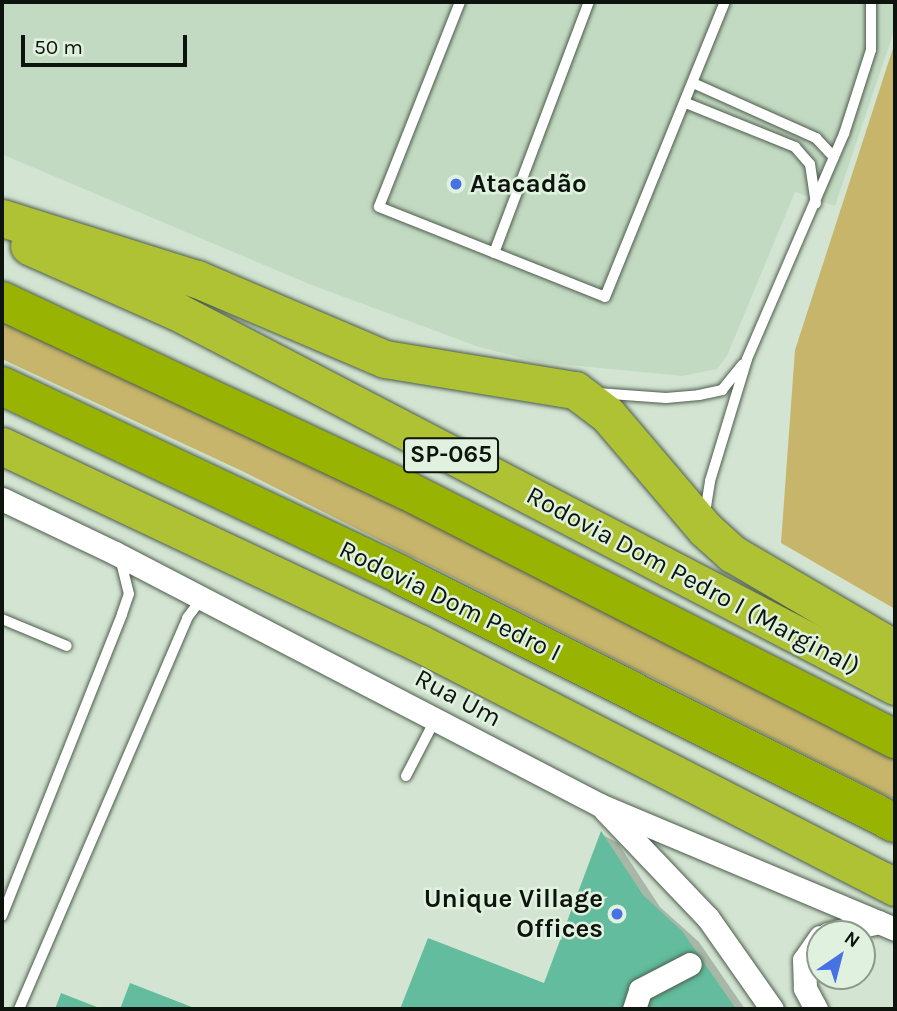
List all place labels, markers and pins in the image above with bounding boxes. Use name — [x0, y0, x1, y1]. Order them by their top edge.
place label: Atacadão — [470, 168, 587, 200]
marker: Atacadão — [448, 176, 464, 192]
place label: Unique Village Offices — [424, 883, 603, 944]
marker: Unique Village Offices — [609, 906, 625, 922]

